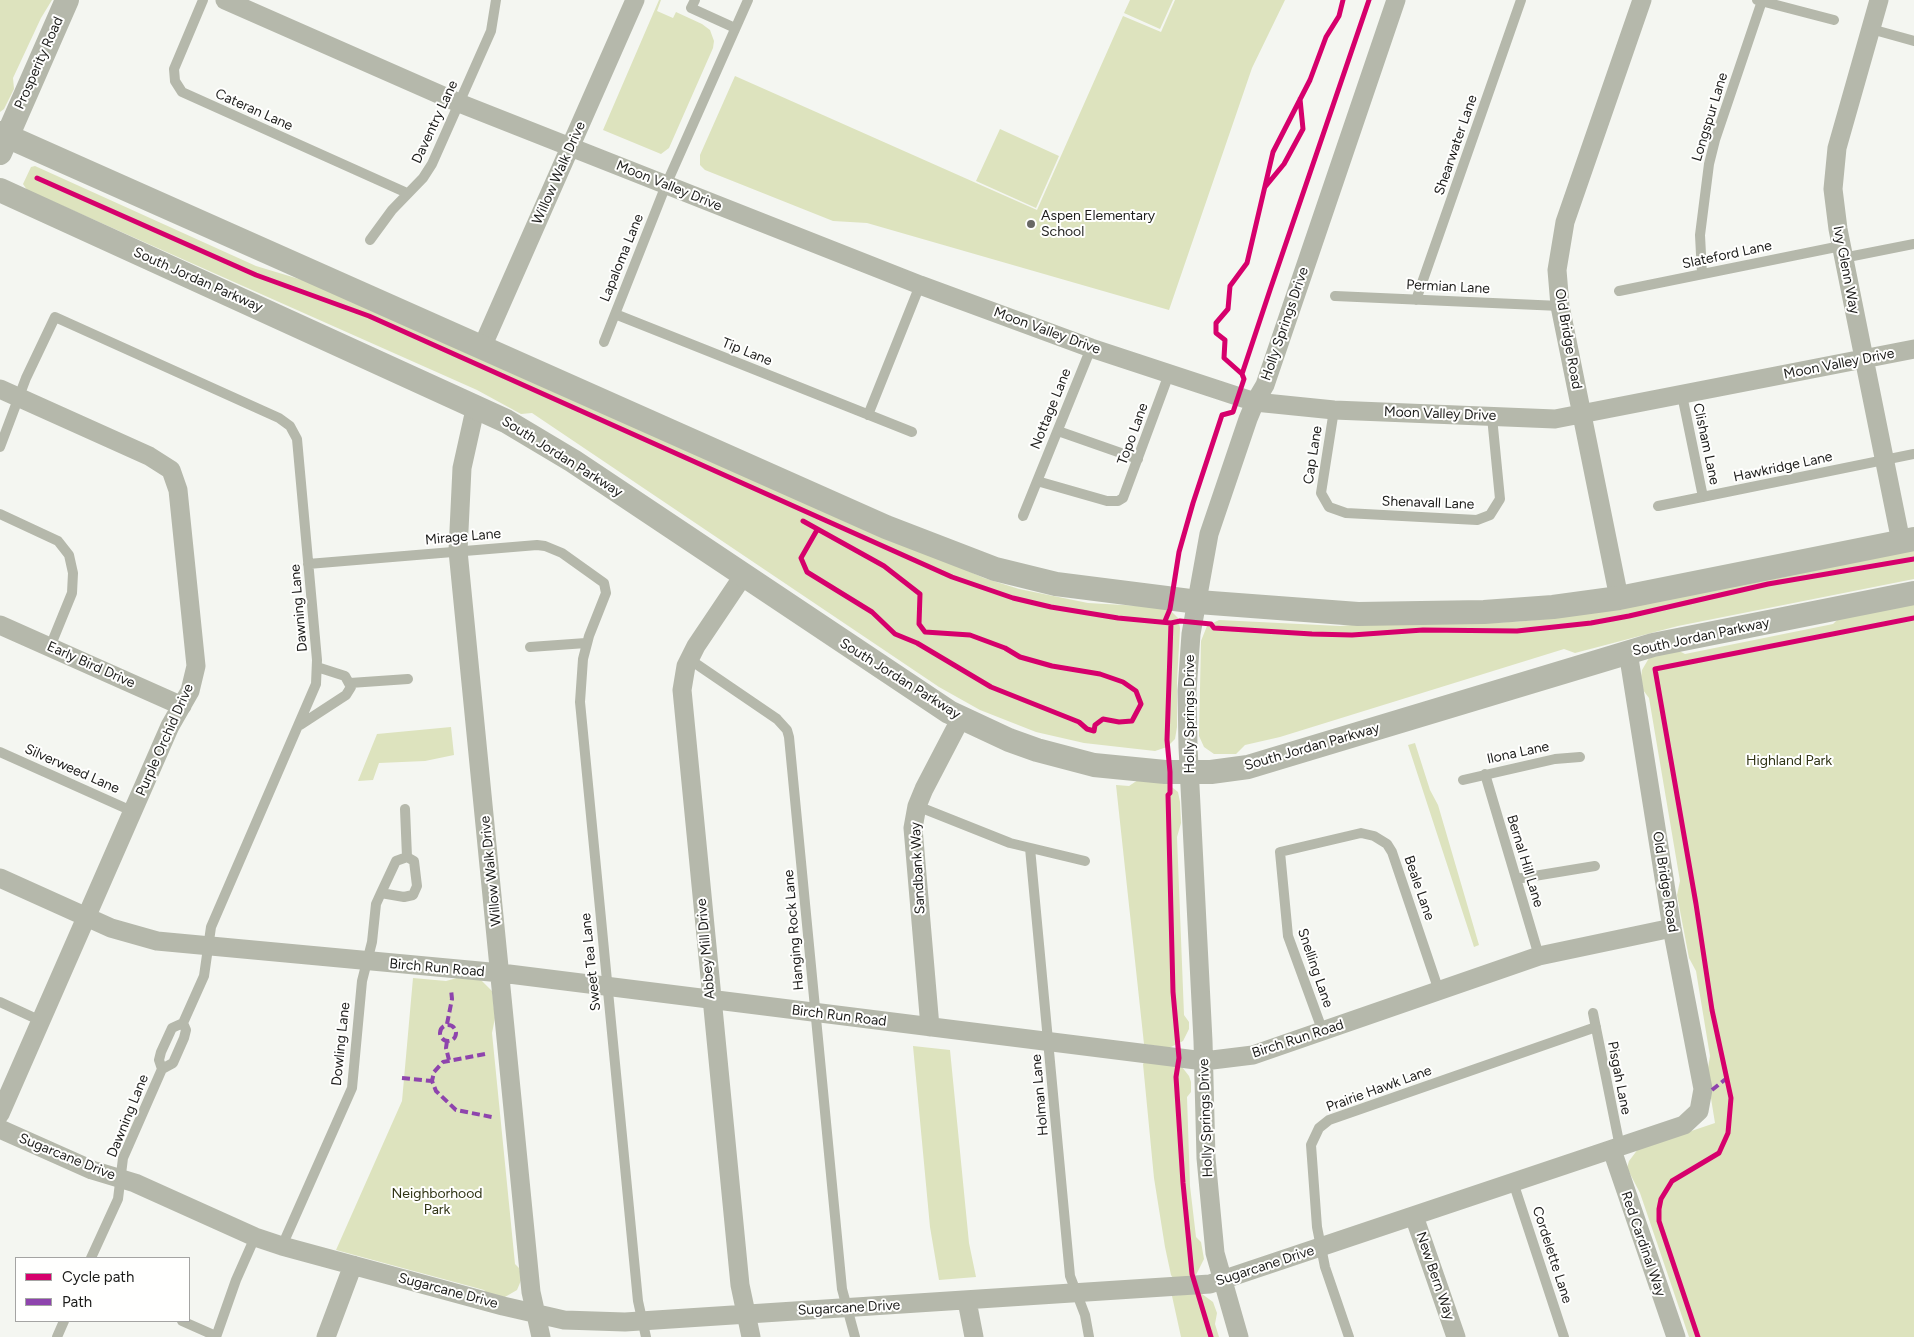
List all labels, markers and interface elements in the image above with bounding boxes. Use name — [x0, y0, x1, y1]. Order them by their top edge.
street label: Prosperity Road — [11, 14, 67, 112]
street label: Longspur Lane — [1689, 71, 1731, 163]
street label: Daventry Lane — [408, 78, 462, 166]
street label: Cateran Lane — [213, 85, 295, 135]
street label: Shearwater Lane — [1431, 93, 1481, 197]
street label: Willow Walk Drive — [529, 119, 589, 227]
street label: Moon Valley Drive — [614, 157, 724, 215]
place label: Aspen Elementary School — [1041, 208, 1155, 240]
street label: Lapaloma Lane — [597, 212, 647, 304]
marker: Aspen Elementary School — [1025, 218, 1037, 230]
street label: Ivy Glenn Way — [1829, 224, 1863, 316]
street label: Slateford Lane — [1681, 237, 1773, 273]
street label: South Jordan Parkway — [131, 244, 265, 316]
street label: Holly Springs Drive — [1258, 265, 1312, 383]
street label: Permian Lane — [1406, 276, 1490, 298]
street label: Old Bridge Road — [1551, 287, 1585, 391]
street label: Moon Valley Drive — [991, 304, 1103, 358]
street label: Tip Lane — [719, 334, 775, 370]
street label: Moon Valley Drive — [1782, 345, 1896, 383]
street label: Nottage Lane — [1027, 366, 1075, 452]
street label: Topo Lane — [1114, 401, 1152, 467]
street label: Clisham Lane — [1689, 402, 1723, 486]
street label: Moon Valley Drive — [1384, 404, 1496, 424]
street label: South Jordan Parkway — [498, 413, 626, 501]
street label: Cap Lane — [1300, 425, 1326, 485]
street label: Hawkridge Lane — [1732, 448, 1834, 486]
street label: Shenavall Lane — [1381, 493, 1475, 513]
street label: Mirage Lane — [424, 525, 502, 549]
street label: Dawning Lane — [287, 563, 311, 653]
street label: South Jordan Parkway — [1631, 614, 1771, 660]
street label: South Jordan Parkway — [836, 635, 964, 723]
street label: Early Bird Drive — [44, 638, 138, 692]
street label: Holly Springs Drive — [1182, 655, 1198, 773]
street label: Purple Orchid Drive — [133, 681, 197, 799]
street label: South Jordan Parkway — [1243, 720, 1381, 774]
street label: Ilona Lane — [1485, 738, 1551, 768]
street label: Silverweed Lane — [22, 741, 122, 797]
park label: Highland Park — [1746, 753, 1832, 769]
street label: Bernal Hill Lane — [1503, 813, 1547, 909]
street label: Willow Walk Drive — [477, 815, 505, 927]
street label: Sandbank Way — [907, 821, 929, 915]
street label: Old Bridge Road — [1649, 830, 1681, 934]
street label: Beale Lane — [1400, 853, 1438, 923]
street label: Hanging Rock Lane — [780, 869, 808, 991]
street label: Abbey Mill Drive — [693, 898, 719, 1000]
street label: Sweet Tea Lane — [578, 912, 604, 1012]
street label: Snelling Lane — [1294, 926, 1336, 1010]
street label: Birch Run Road — [389, 955, 485, 981]
street label: Dowling Lane — [328, 1001, 354, 1087]
street label: Birch Run Road — [791, 1002, 887, 1030]
street label: Birch Run Road — [1250, 1016, 1346, 1062]
street label: Pisgah Lane — [1604, 1040, 1634, 1116]
street label: Holman Lane — [1028, 1053, 1052, 1137]
street label: Holly Springs Drive — [1196, 1058, 1216, 1178]
street label: Prairie Hawk Lane — [1324, 1062, 1434, 1116]
street label: Dawning Lane — [104, 1072, 152, 1160]
street label: Sugarcane Drive — [16, 1130, 118, 1184]
park label: Neighborhood Park — [391, 1186, 483, 1218]
street label: Red Cardinal Way — [1617, 1189, 1669, 1299]
street label: Cordelette Lane — [1528, 1204, 1576, 1306]
street label: New Bern Way — [1412, 1230, 1458, 1322]
street label: Sugarcane Drive — [1214, 1242, 1316, 1290]
legend — [15, 1257, 190, 1322]
text: Cycle path — [62, 1268, 134, 1286]
street label: Sugarcane Drive — [396, 1270, 500, 1312]
text: Path — [62, 1293, 92, 1311]
street label: Sugarcane Drive — [797, 1297, 901, 1319]

